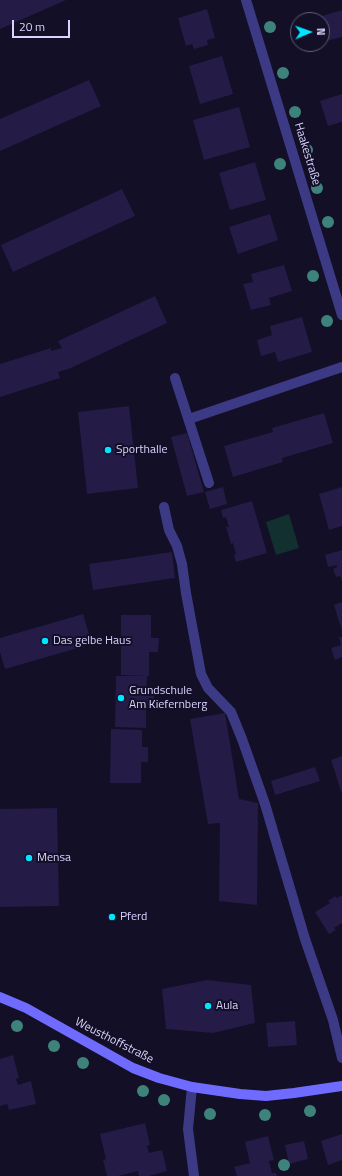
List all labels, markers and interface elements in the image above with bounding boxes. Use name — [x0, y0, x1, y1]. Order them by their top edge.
scale bar — [14, 12, 72, 38]
north arrow — [290, 12, 330, 52]
text: 20 m — [19, 17, 45, 36]
text: N — [313, 28, 329, 36]
street label: Haakestraße — [291, 121, 323, 187]
place label: Sporthalle — [116, 443, 168, 457]
marker: Sporthalle — [103, 445, 113, 455]
place label: Das gelbe Haus — [53, 634, 131, 648]
marker: Das gelbe Haus — [40, 636, 50, 646]
place label: Grundschule Am Kiefernberg — [129, 684, 207, 712]
marker: Grundschule Am Kiefernberg — [116, 693, 126, 703]
place label: Mensa — [37, 851, 71, 865]
marker: Mensa — [24, 853, 34, 863]
place label: Pferd — [120, 910, 147, 924]
marker: Pferd — [107, 912, 117, 922]
place label: Aula — [216, 999, 238, 1013]
marker: Aula — [203, 1001, 213, 1011]
street label: Weusthoffstraße — [72, 1015, 156, 1067]

